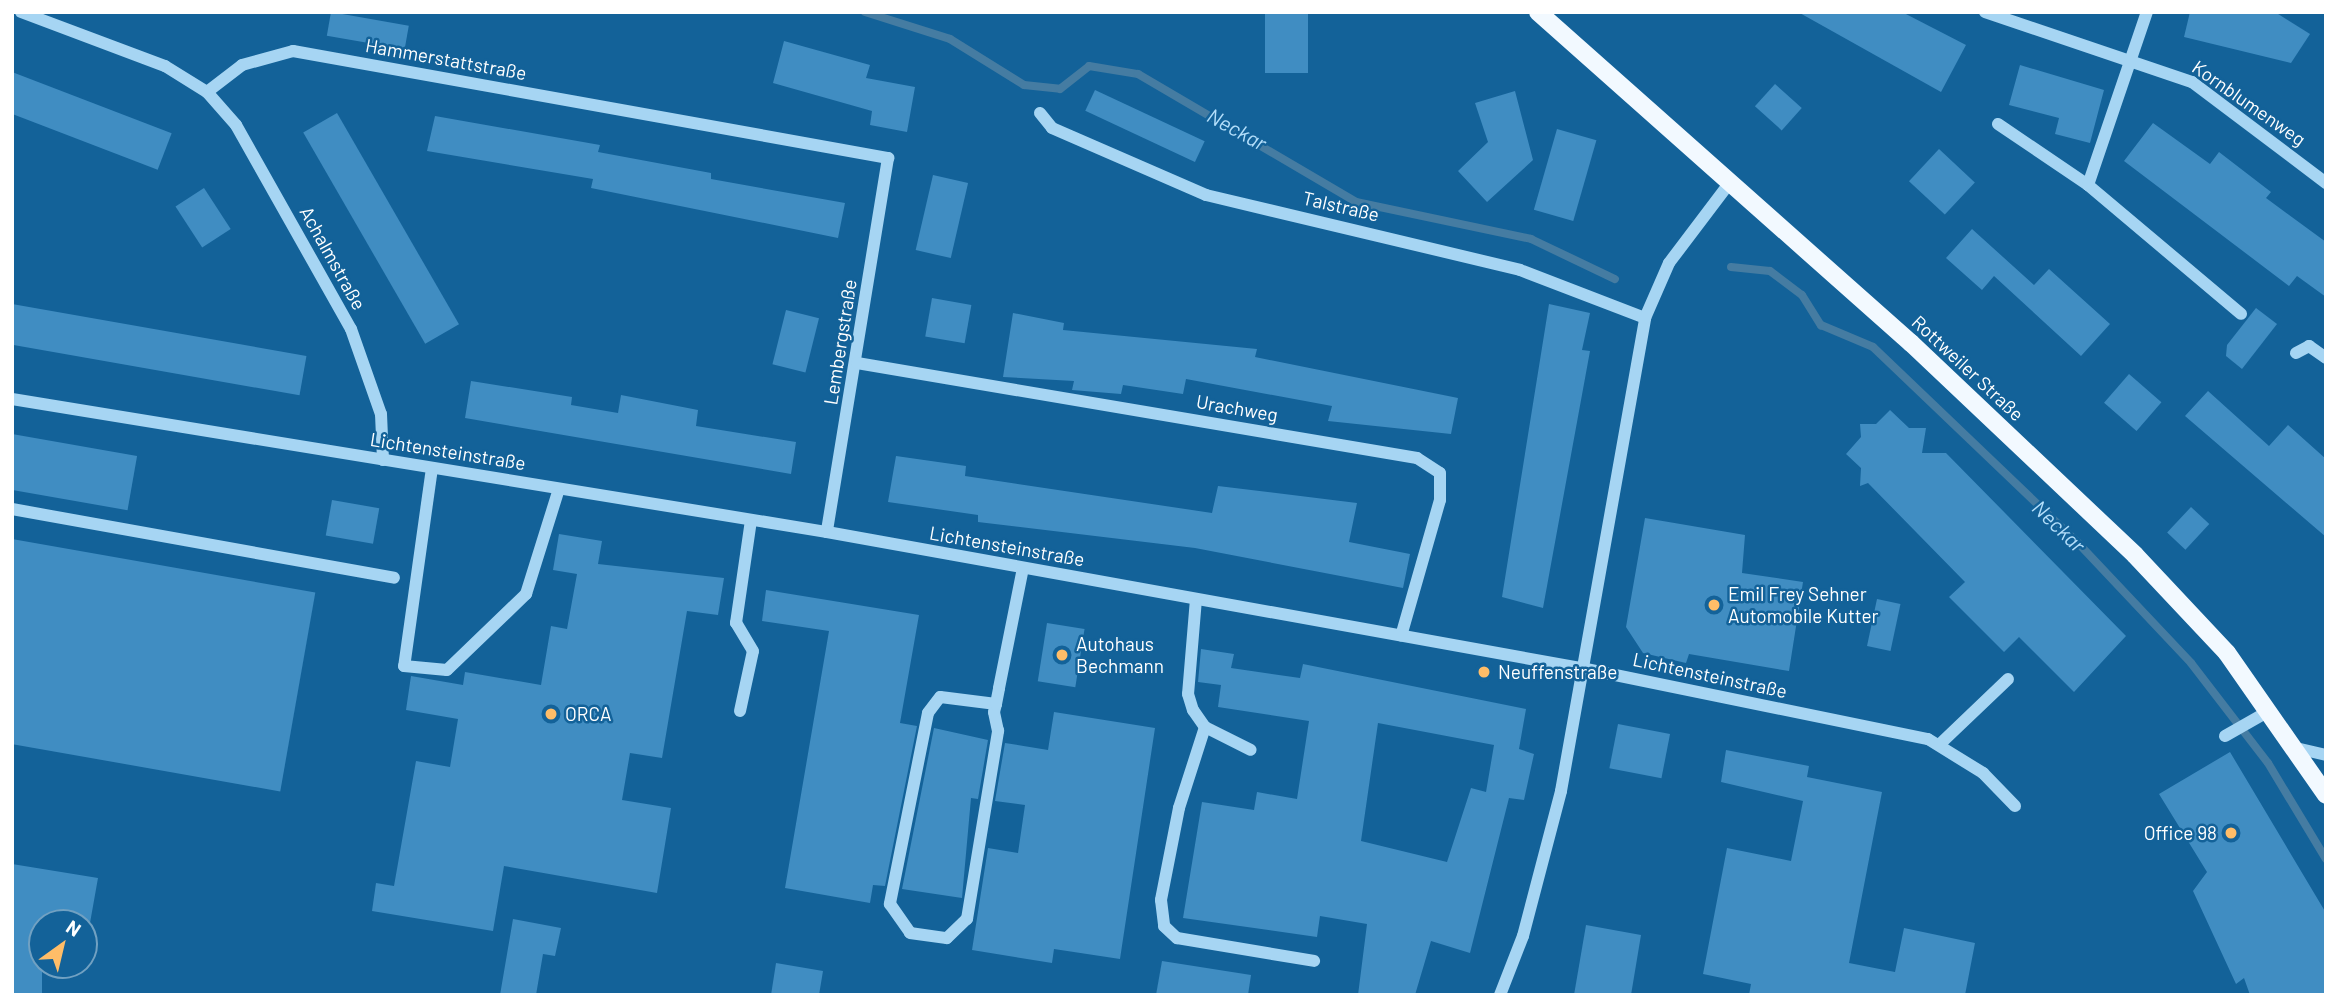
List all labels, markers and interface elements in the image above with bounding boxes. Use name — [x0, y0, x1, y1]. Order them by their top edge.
street label: Hammerstattstraße — [364, 34, 528, 84]
street label: Kornblumenweg — [2188, 55, 2310, 151]
water label: Neckar — [1203, 103, 1271, 155]
street label: Talstraße — [1300, 186, 1382, 226]
street label: Achalmstraße — [295, 202, 371, 314]
street label: Lembergstraße — [819, 277, 861, 407]
street label: Rottweiler Straße — [1907, 310, 2029, 426]
street label: Urachweg — [1194, 390, 1280, 426]
street label: Lichtensteinstraße — [369, 427, 527, 475]
water label: Neckar — [2027, 495, 2091, 557]
street label: Lichtensteinstraße — [928, 521, 1086, 571]
place label: Emil Frey Sehner Automobile Kutter — [1728, 583, 1879, 627]
marker: Emil Frey Sehner Automobile Kutter — [1706, 597, 1722, 613]
place label: Autohaus Bechmann — [1076, 633, 1164, 677]
marker: Autohaus Bechmann — [1054, 647, 1070, 663]
street label: Lichtensteinstraße — [1631, 648, 1789, 702]
place label: Neuffenstraße — [1498, 661, 1617, 683]
marker: Neuffenstraße — [1476, 664, 1492, 680]
place label: ORCA — [565, 703, 611, 725]
marker: ORCA — [543, 706, 559, 722]
place label: Office 98 — [2144, 822, 2217, 844]
marker: Office 98 — [2223, 825, 2239, 841]
north arrow — [28, 909, 98, 979]
text: N — [62, 915, 86, 941]

